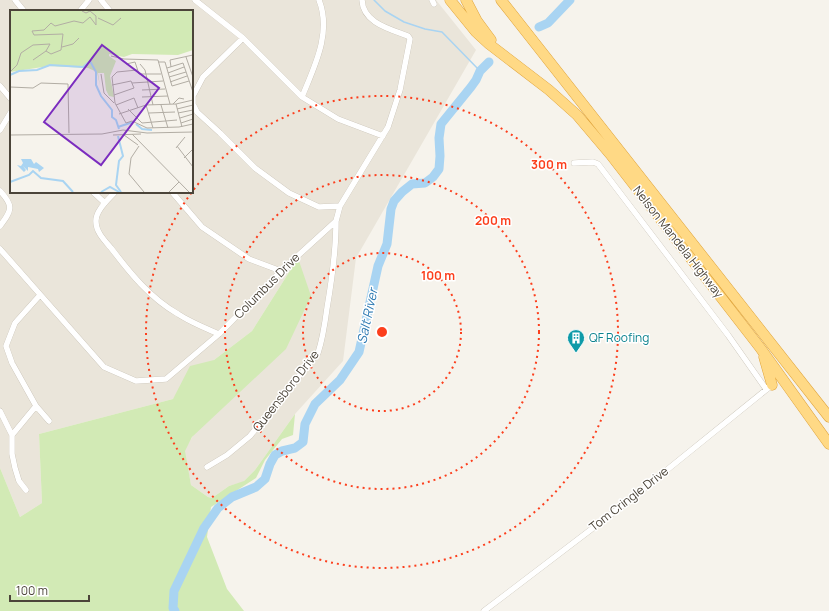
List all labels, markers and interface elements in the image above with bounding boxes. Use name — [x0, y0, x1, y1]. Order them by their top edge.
inset map — [10, 10, 193, 193]
text: 300 m — [531, 156, 567, 173]
street label: Nelson Mandela Highway — [629, 182, 728, 302]
text: 200 m — [475, 212, 511, 229]
street label: Columbus Drive — [230, 249, 303, 322]
text: 100 m — [421, 267, 455, 284]
water label: Salt River — [352, 285, 382, 345]
centre of rings — [375, 325, 389, 339]
building icon: QF Roofing — [566, 328, 586, 353]
place label: QF Roofing — [589, 329, 649, 346]
street label: Queensboro Drive — [248, 346, 323, 435]
street label: Tom Cringle Drive — [586, 462, 672, 535]
scale bar — [10, 577, 89, 603]
text: 100 m — [16, 582, 48, 599]

